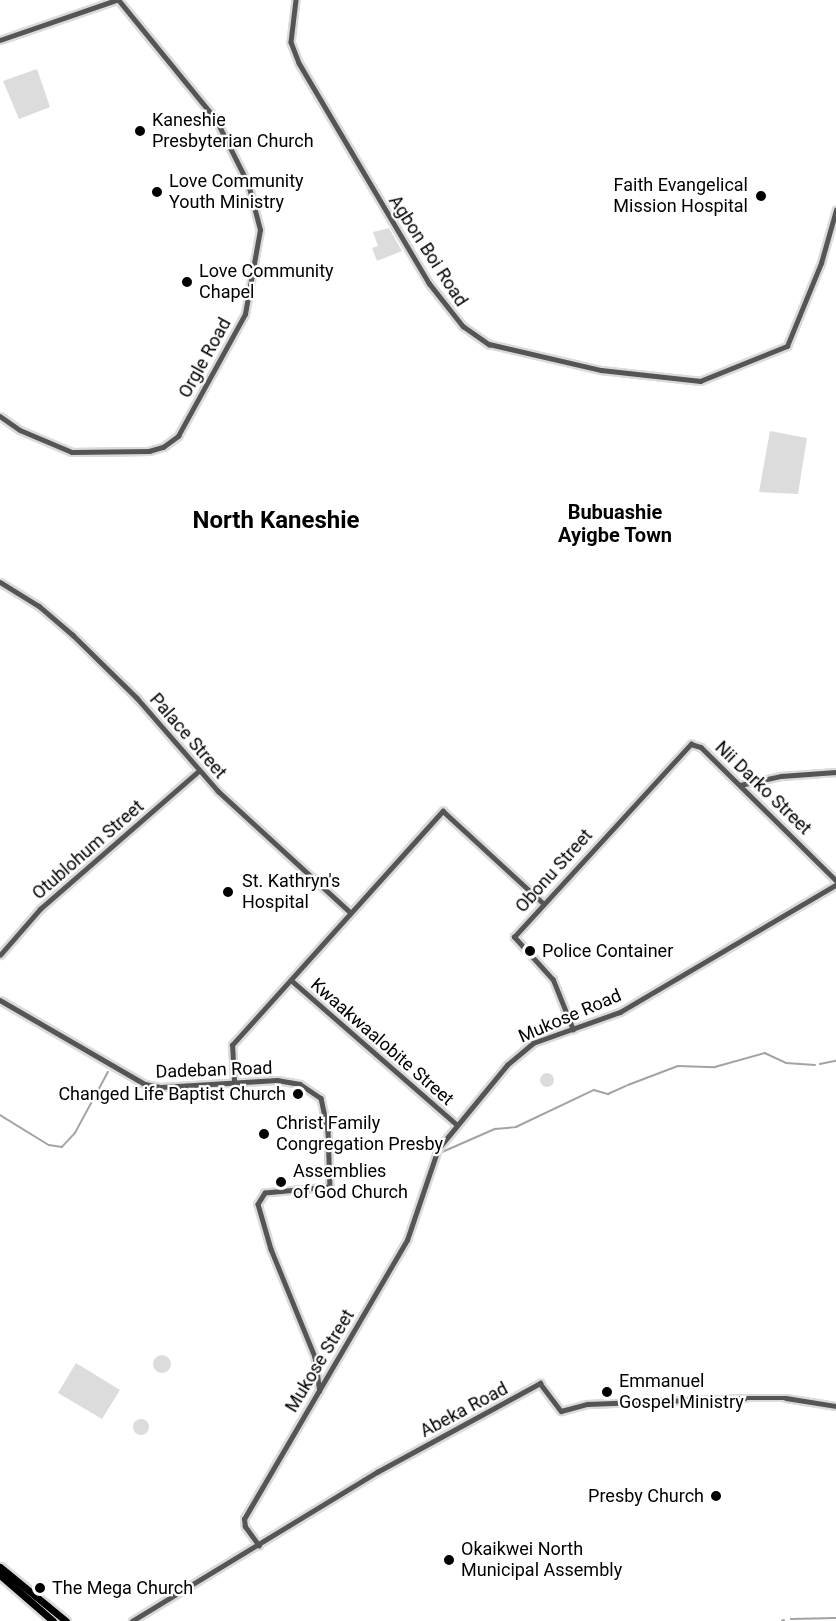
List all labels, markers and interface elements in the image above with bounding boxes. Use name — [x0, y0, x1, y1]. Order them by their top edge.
place label: Kaneshie Presbyterian Church — [152, 110, 314, 152]
marker: Kaneshie Presbyterian Church — [133, 124, 147, 138]
place label: Love Community Youth Ministry — [169, 171, 304, 213]
place label: Faith Evangelical Mission Hospital — [613, 175, 748, 218]
marker: Love Community Youth Ministry — [150, 185, 164, 199]
marker: Faith Evangelical Mission Hospital — [752, 187, 770, 205]
street label: Agbon Boi Road — [384, 191, 472, 311]
place label: Love Community Chapel — [199, 261, 334, 304]
marker: Love Community Chapel — [180, 275, 194, 289]
street label: Orgle Road — [174, 314, 236, 402]
district label: Bubuashie Ayigbe Town — [558, 500, 672, 547]
district label: North Kaneshie — [193, 507, 359, 535]
street label: Palace Street — [145, 689, 231, 783]
street label: Nii Darko Street — [711, 737, 815, 839]
street label: Otublohum Street — [28, 796, 148, 904]
street label: Obonu Street — [511, 825, 597, 917]
place label: St. Kathryn's Hospital — [242, 871, 340, 914]
marker: St. Kathryn's Hospital — [219, 883, 237, 901]
place label: Police Container — [542, 940, 673, 962]
marker: Police Container — [523, 944, 537, 958]
street label: Kwaakwaalobite Street — [306, 974, 458, 1110]
street label: Mukose Road — [515, 985, 625, 1047]
street label: Dadeban Road — [155, 1057, 273, 1083]
place label: Changed Life Baptist Church — [58, 1083, 286, 1105]
marker: Changed Life Baptist Church — [291, 1087, 305, 1101]
place label: Christ Family Congregation Presby — [276, 1113, 443, 1156]
marker: Christ Family Congregation Presby — [257, 1127, 271, 1141]
place label: Assemblies of God Church — [293, 1161, 408, 1204]
marker: Assemblies of God Church — [274, 1175, 288, 1189]
street label: Mukose Street — [281, 1306, 359, 1416]
place label: Emmanuel Gospel Ministry — [619, 1371, 744, 1414]
street label: Abeka Road — [417, 1378, 511, 1442]
marker: Emmanuel Gospel Ministry — [600, 1385, 614, 1399]
place label: Presby Church — [588, 1485, 704, 1507]
marker: Presby Church — [709, 1489, 723, 1503]
place label: Okaikwei North Municipal Assembly — [461, 1539, 622, 1582]
marker: Okaikwei North Municipal Assembly — [442, 1553, 456, 1567]
place label: The Mega Church — [52, 1577, 193, 1599]
marker: The Mega Church — [33, 1581, 47, 1595]

